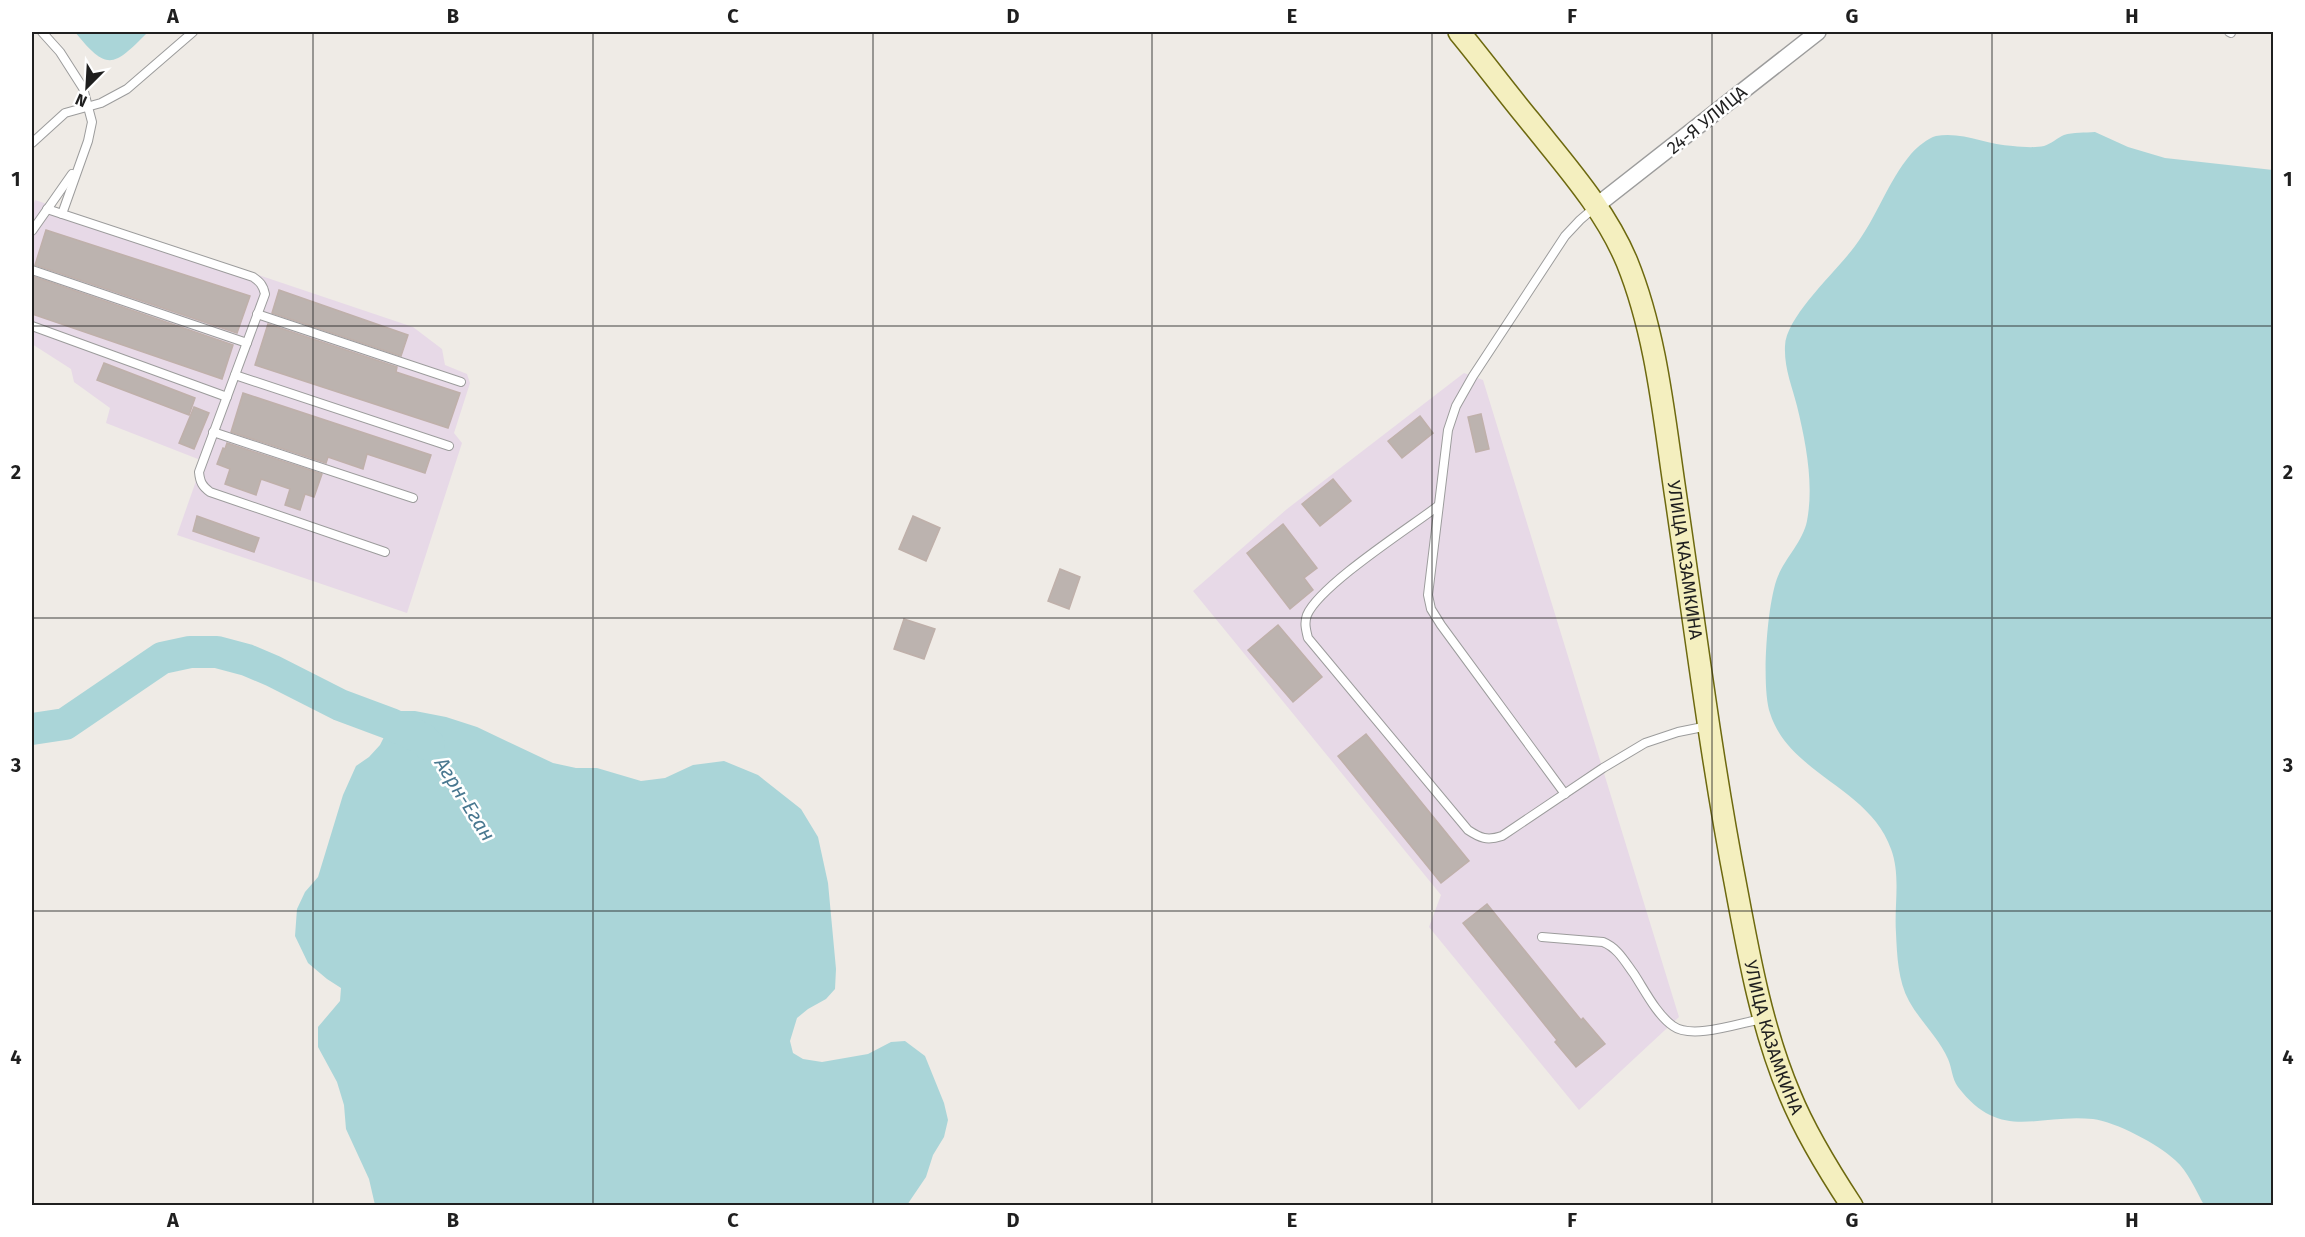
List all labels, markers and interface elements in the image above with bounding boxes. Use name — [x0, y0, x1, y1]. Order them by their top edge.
text: A — [166, 4, 180, 28]
text: B — [447, 4, 459, 28]
text: C — [727, 4, 739, 28]
text: D — [1006, 4, 1020, 28]
text: E — [1287, 4, 1297, 28]
text: F — [1567, 4, 1577, 28]
text: G — [1846, 4, 1858, 28]
text: H — [2125, 4, 2139, 28]
north arrow — [57, 57, 117, 117]
street label: 24-Я УЛИЦА — [1663, 81, 1752, 159]
text: N — [72, 89, 90, 111]
text: 1 — [11, 167, 21, 191]
text: 1 — [2283, 167, 2293, 191]
text: 2 — [11, 460, 21, 484]
text: 2 — [2283, 460, 2293, 484]
street label: УЛИЦА КАЗАМКИНА — [1663, 479, 1707, 642]
water label: Агрн-Еган — [429, 752, 500, 845]
text: 3 — [10, 753, 21, 777]
text: 3 — [2282, 753, 2293, 777]
street label: УЛИЦА КАЗАМКИНА — [1739, 958, 1808, 1119]
text: 4 — [10, 1045, 22, 1069]
text: 4 — [2282, 1045, 2294, 1069]
text: A — [166, 1208, 180, 1232]
text: B — [447, 1208, 459, 1232]
text: C — [727, 1208, 739, 1232]
text: D — [1006, 1208, 1020, 1232]
text: E — [1287, 1208, 1297, 1232]
text: F — [1567, 1208, 1577, 1232]
text: G — [1846, 1208, 1858, 1232]
text: H — [2125, 1208, 2139, 1232]

